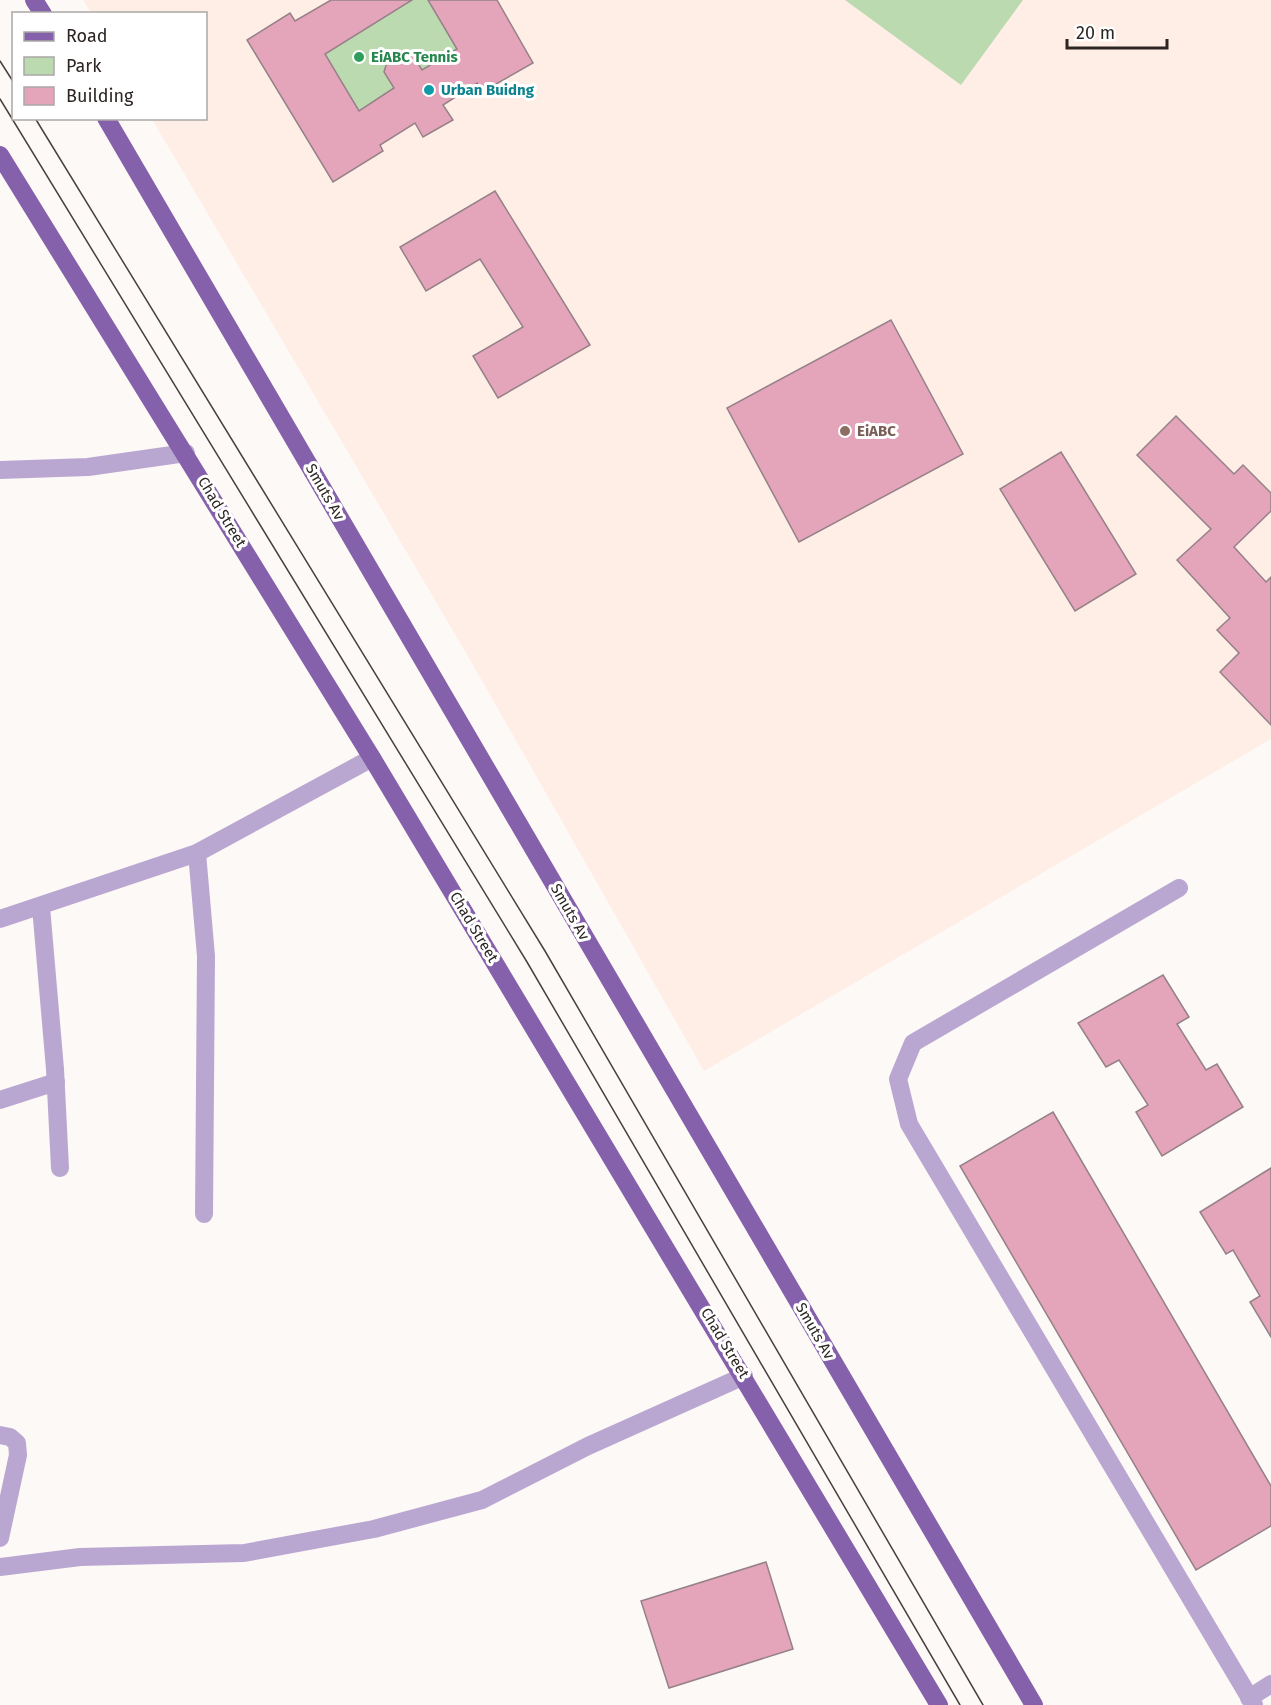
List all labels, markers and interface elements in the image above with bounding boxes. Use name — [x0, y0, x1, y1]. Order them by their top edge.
legend — [12, 12, 207, 120]
scale bar — [1067, 12, 1168, 50]
text: 20 m — [1076, 22, 1115, 44]
text: Road — [66, 25, 108, 47]
place label: EiABC Tennis — [371, 48, 458, 66]
marker: EiABC Tennis — [352, 50, 366, 64]
text: Park — [66, 55, 102, 77]
place label: Urban Buidng — [441, 81, 535, 99]
marker: Urban Buidng — [422, 83, 436, 97]
text: Building — [66, 85, 134, 107]
place label: EiABC — [857, 422, 896, 440]
marker: EiABC — [838, 424, 852, 438]
street label: Smuts Av — [302, 461, 349, 524]
street label: Chad Street — [194, 474, 250, 551]
street label: Smuts Av — [547, 881, 594, 944]
street label: Chad Street — [446, 889, 502, 966]
street label: Smuts Av — [792, 1300, 839, 1363]
street label: Chad Street — [697, 1305, 753, 1382]

